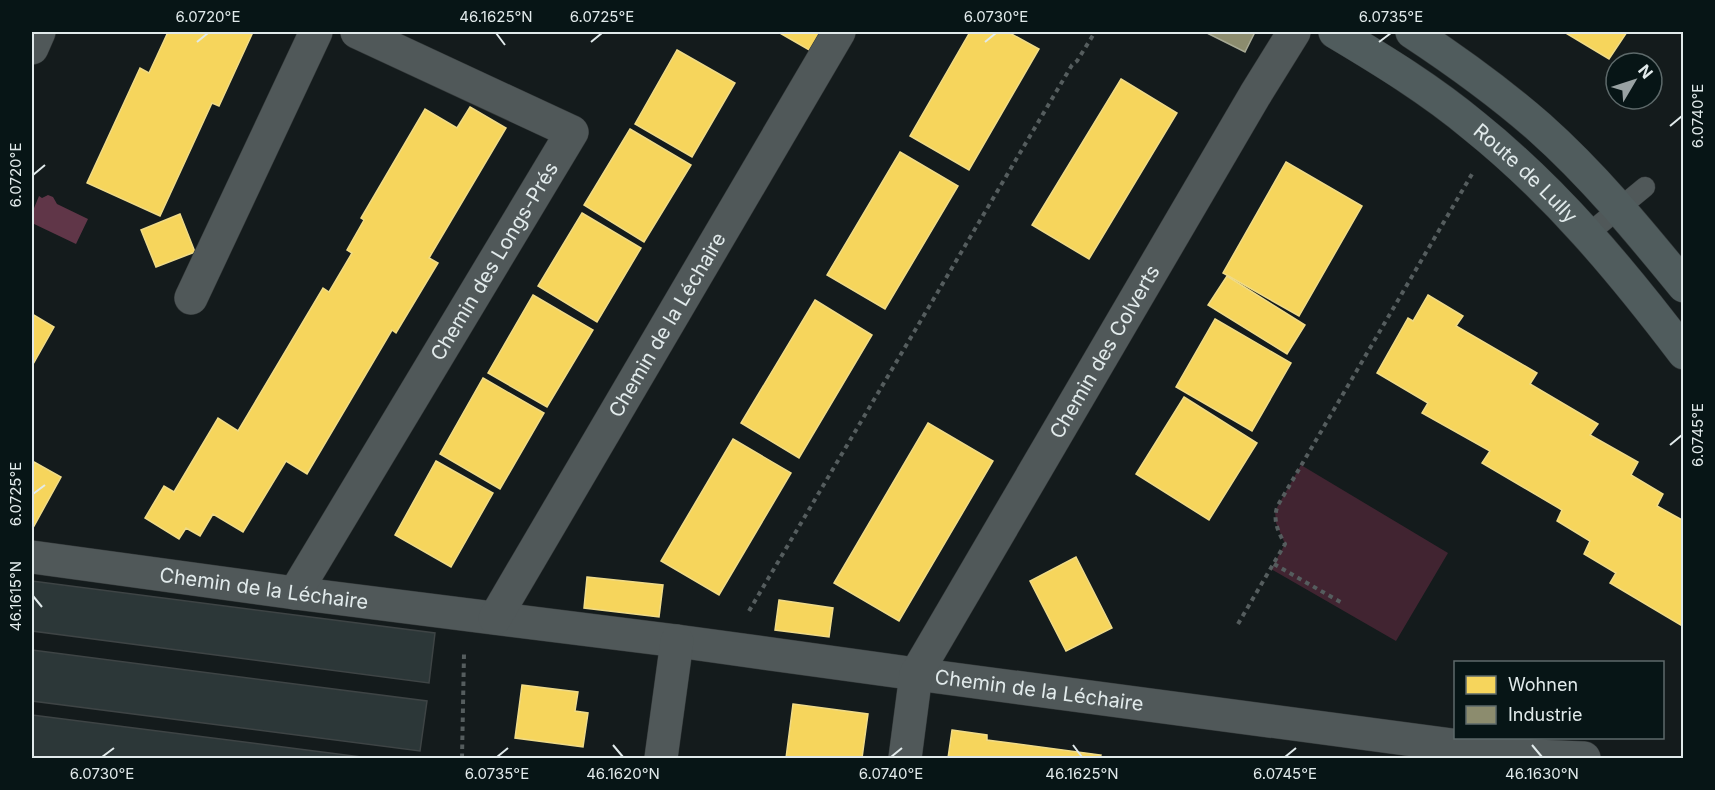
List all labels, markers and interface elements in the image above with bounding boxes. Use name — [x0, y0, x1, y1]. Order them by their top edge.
text: 6.0720°E — [176, 7, 240, 26]
text: 46.1625°N — [459, 7, 533, 26]
text: 6.0725°E — [570, 7, 634, 26]
text: 6.0730°E — [964, 7, 1028, 26]
text: 6.0735°E — [1359, 7, 1423, 26]
north arrow — [1604, 51, 1664, 111]
text: N — [1634, 61, 1657, 83]
text: 6.0740°E — [1688, 84, 1707, 148]
street label: Route de Lully — [1469, 119, 1583, 228]
text: 6.0720°E — [6, 143, 25, 207]
street label: Chemin des Longs-Prés — [425, 158, 563, 365]
street label: Chemin de la Léchaire — [604, 228, 731, 422]
street label: Chemin des Colverts — [1045, 261, 1165, 443]
text: 6.0745°E — [1688, 403, 1707, 467]
text: 6.0725°E — [6, 462, 25, 526]
text: 46.1615°N — [6, 561, 25, 631]
street label: Chemin de la Léchaire — [158, 563, 370, 614]
legend — [1454, 661, 1664, 739]
street label: Chemin de la Léchaire — [933, 665, 1145, 716]
text: Wohnen — [1508, 674, 1578, 695]
text: Industrie — [1508, 704, 1582, 725]
text: 6.0730°E — [70, 764, 134, 783]
text: 6.0735°E — [465, 764, 529, 783]
text: 46.1620°N — [586, 764, 660, 783]
text: 6.0740°E — [859, 764, 923, 783]
text: 46.1625°N — [1045, 764, 1119, 783]
text: 6.0745°E — [1253, 764, 1317, 783]
text: 46.1630°N — [1505, 764, 1579, 783]

